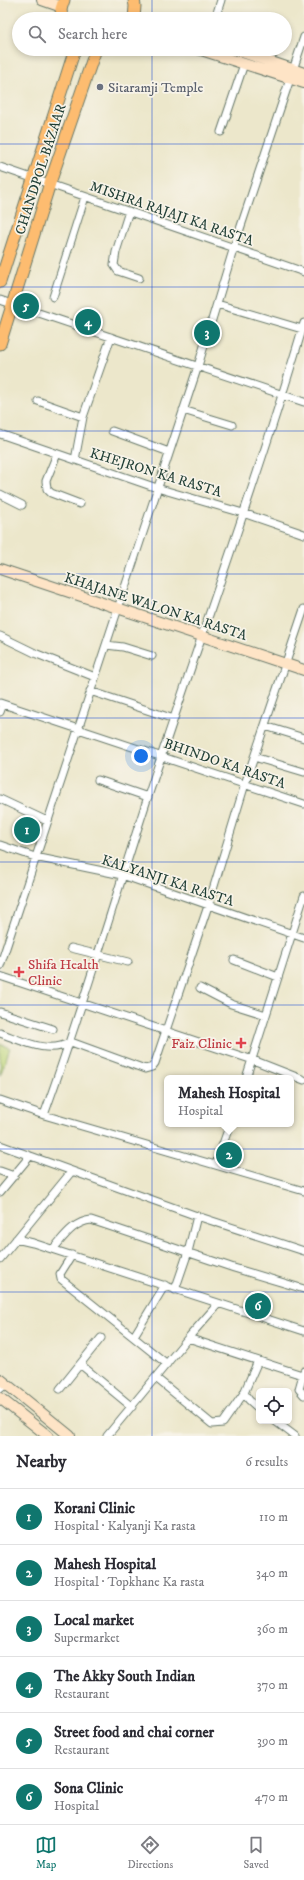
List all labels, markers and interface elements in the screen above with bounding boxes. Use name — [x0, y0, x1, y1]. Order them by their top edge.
search box — [12, 12, 292, 56]
icon: search — [26, 23, 48, 45]
text: Search here — [58, 25, 127, 44]
place label: Sitaramji Temple — [108, 79, 204, 97]
marker: Sitaramji Temple — [95, 82, 105, 92]
street label: CHANDPOL BAZAAR — [11, 101, 71, 237]
street label: MISHRA RAJAJI KA RASTA — [87, 177, 257, 251]
pin: 5 — [13, 291, 39, 321]
pin: 4 — [75, 307, 101, 337]
pin: 3 — [194, 318, 220, 348]
street label: KHEJRON KA RASTA — [88, 444, 225, 502]
street label: KHAJANE WALON KA RASTA — [62, 569, 250, 645]
street label: BHINDO KA RASTA — [161, 735, 289, 794]
your location — [131, 746, 151, 766]
pin: 1 — [14, 815, 40, 845]
street label: KALYANJI KA RASTA — [99, 851, 237, 911]
place label: Shifa Health Clinic — [28, 956, 100, 990]
marker: Shifa Health Clinic — [13, 966, 25, 978]
place label: Faiz Clinic — [171, 1035, 232, 1053]
marker: Faiz Clinic — [235, 1037, 247, 1049]
popup — [164, 1075, 294, 1127]
text: Mahesh Hospital — [178, 1084, 280, 1103]
text: Hospital — [178, 1103, 223, 1119]
pin: 2 — [216, 1140, 242, 1170]
pin: 6 — [245, 1291, 271, 1321]
map controls — [256, 1388, 292, 1424]
button: locate — [256, 1388, 292, 1424]
text: Nearby — [16, 1451, 66, 1473]
text: 6 results — [245, 1454, 288, 1470]
text: Korani Clinic — [54, 1499, 135, 1518]
text: 1 — [27, 1509, 31, 1525]
text: 110 m — [259, 1509, 288, 1525]
text: Hospital · Kalyanji Ka rasta — [54, 1518, 195, 1534]
text: Mahesh Hospital — [54, 1555, 156, 1574]
text: 2 — [26, 1565, 32, 1581]
text: 340 m — [256, 1565, 288, 1581]
text: Hospital · Topkhane Ka rasta — [54, 1574, 204, 1590]
text: Local market — [54, 1611, 134, 1630]
text: 3 — [27, 1621, 31, 1637]
text: 360 m — [257, 1621, 288, 1637]
text: Supermarket — [54, 1630, 120, 1646]
text: The Akky South Indian — [54, 1667, 195, 1686]
text: 4 — [25, 1677, 33, 1693]
text: 370 m — [257, 1677, 288, 1693]
text: Restaurant — [54, 1686, 110, 1702]
text: Street food and chai corner — [54, 1723, 214, 1742]
text: 5 — [26, 1733, 32, 1749]
text: 390 m — [257, 1733, 288, 1749]
text: Restaurant — [54, 1742, 110, 1758]
text: Sona Clinic — [54, 1779, 123, 1798]
text: 6 — [26, 1789, 32, 1805]
text: 470 m — [255, 1789, 288, 1805]
text: Hospital — [54, 1798, 99, 1814]
tab: Map — [35, 1834, 57, 1872]
tab: Directions — [128, 1834, 173, 1872]
tab: Saved — [244, 1834, 269, 1872]

